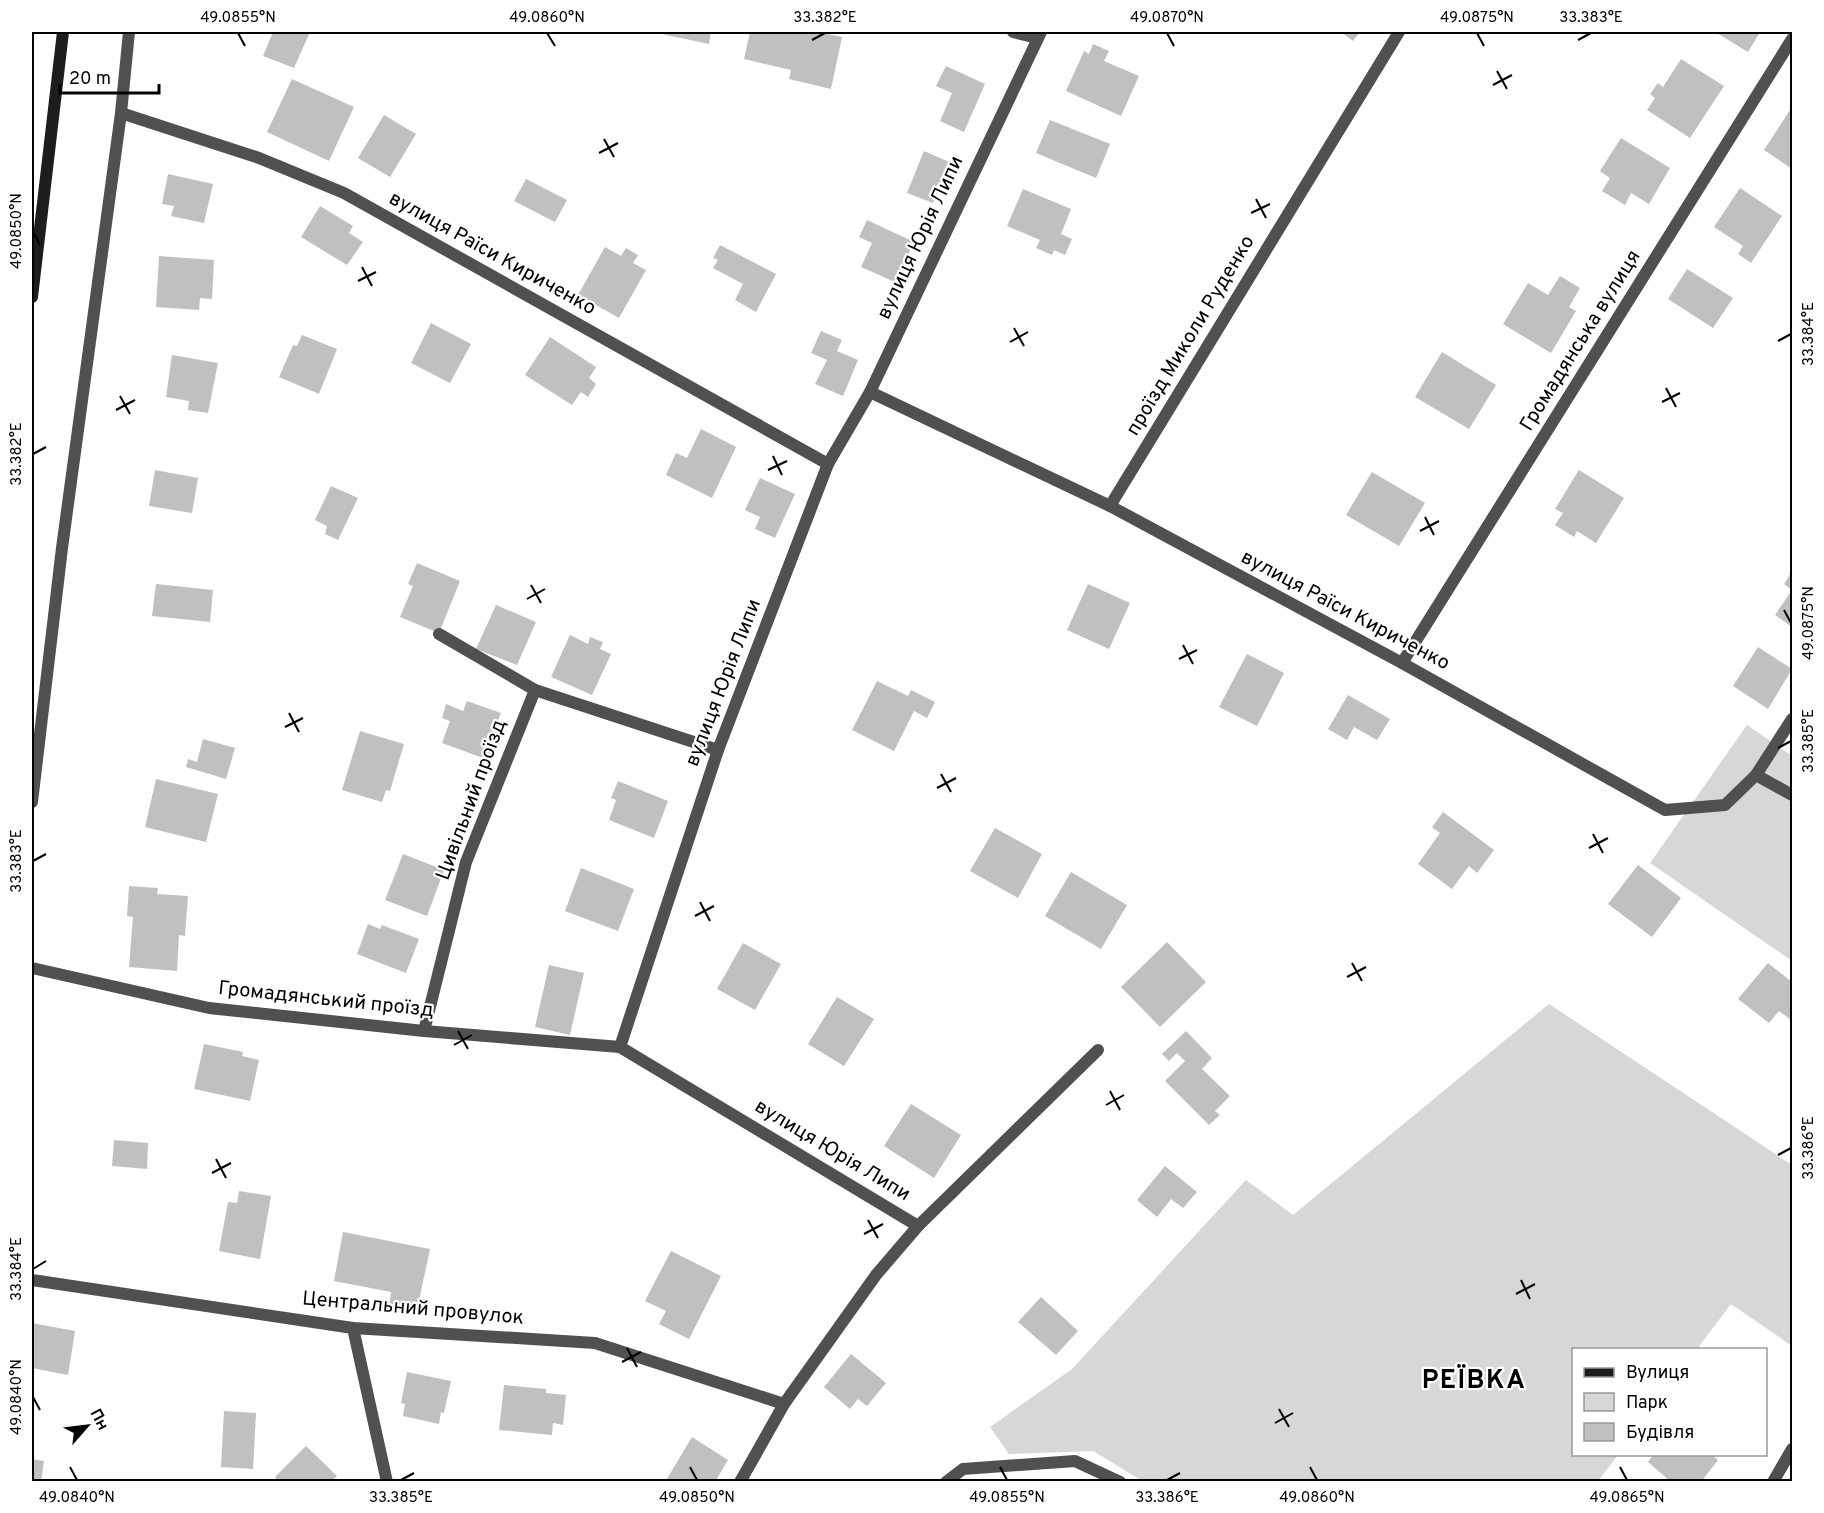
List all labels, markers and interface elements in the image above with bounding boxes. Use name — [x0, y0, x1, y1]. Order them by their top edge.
text: 49.0855°N — [200, 9, 276, 28]
text: 49.0860°N — [509, 9, 585, 28]
text: 33.382°E — [793, 9, 857, 28]
text: 49.0870°N — [1130, 9, 1204, 28]
text: 49.0875°N — [1440, 9, 1514, 28]
text: 33.383°E — [1559, 9, 1623, 28]
scale bar — [60, 57, 159, 95]
text: 20 m — [69, 68, 111, 91]
street label: вулиця Юрія Липи — [872, 152, 970, 324]
street label: вулиця Раїси Кириченко — [384, 186, 600, 322]
text: 49.0850°N — [8, 193, 27, 269]
street label: проїзд Миколи Руденко — [1121, 231, 1261, 441]
street label: Громадянська вулиця — [1515, 246, 1647, 436]
text: 33.384°E — [1800, 302, 1819, 366]
text: 33.382°E — [8, 422, 27, 486]
street label: вулиця Раїси Кириченко — [1236, 545, 1454, 677]
text: 49.0875°N — [1800, 586, 1819, 660]
street label: вулиця Юрія Липи — [680, 596, 768, 770]
text: 33.385°E — [1800, 709, 1819, 773]
street label: Цивільний проїзд — [431, 716, 513, 884]
text: 33.383°E — [8, 829, 27, 893]
street label: Громадянський проїзд — [217, 976, 435, 1024]
street label: вулиця Юрія Липи — [749, 1094, 915, 1208]
text: 33.386°E — [1800, 1116, 1819, 1180]
text: 33.384°E — [8, 1237, 27, 1301]
street label: Центральний провулок — [301, 1286, 525, 1332]
legend — [1572, 1348, 1767, 1456]
text: 49.0840°N — [8, 1359, 27, 1435]
text: Вулиця — [1626, 1362, 1689, 1385]
district label: РЕЇВКА — [1422, 1364, 1526, 1398]
text: Парк — [1626, 1392, 1668, 1415]
north arrow — [57, 1396, 117, 1456]
text: Пн — [85, 1406, 112, 1434]
text: Будівля — [1626, 1422, 1694, 1445]
text: 49.0840°N — [39, 1489, 115, 1508]
text: 33.385°E — [369, 1489, 433, 1508]
text: 49.0850°N — [659, 1489, 735, 1508]
text: 49.0855°N — [969, 1489, 1045, 1508]
text: 33.386°E — [1135, 1489, 1199, 1508]
text: 49.0860°N — [1279, 1489, 1355, 1508]
text: 49.0865°N — [1589, 1489, 1665, 1508]

